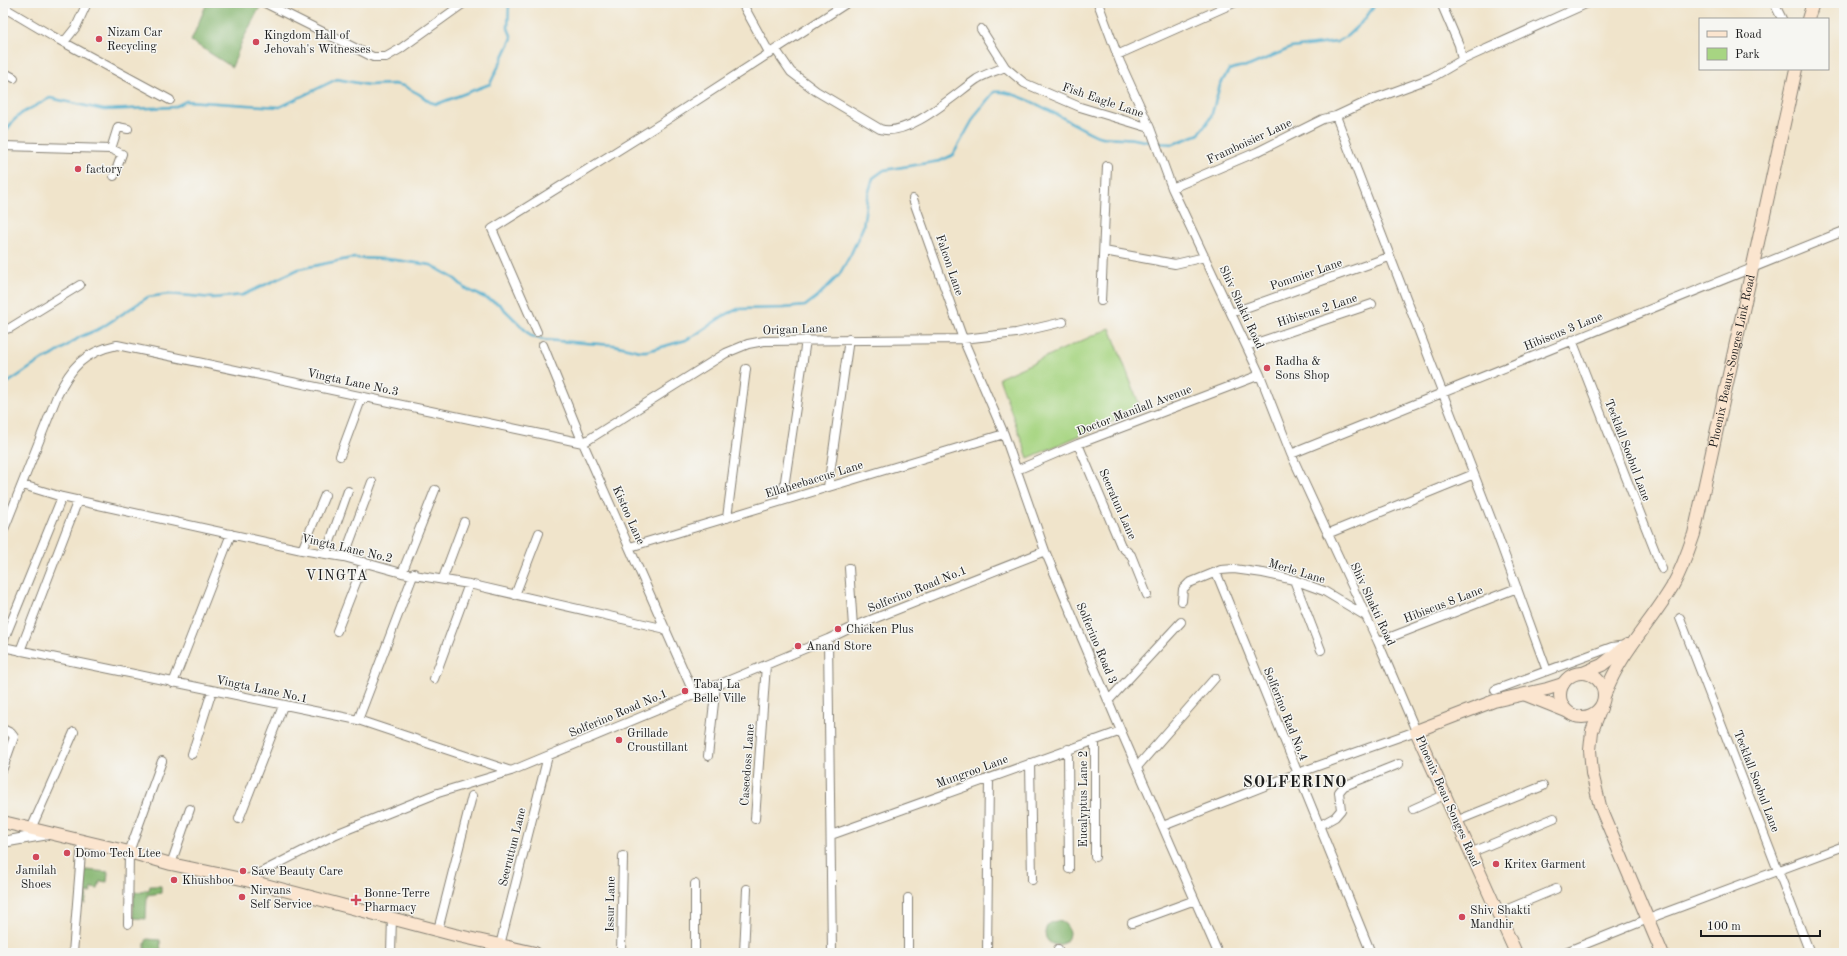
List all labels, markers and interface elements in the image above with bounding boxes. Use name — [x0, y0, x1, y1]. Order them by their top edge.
legend — [1699, 18, 1829, 70]
place label: Nizam Car Recycling — [107, 27, 163, 53]
text: Road — [1735, 29, 1762, 41]
place label: Kingdom Hall of Jehovah's Witnesses — [264, 30, 371, 56]
marker: Nizam Car Recycling — [94, 34, 104, 44]
marker: Kingdom Hall of Jehovah's Witnesses — [251, 37, 261, 47]
text: Park — [1735, 49, 1760, 61]
street label: Fish Eagle Lane — [1060, 81, 1145, 121]
street label: Framboisier Lane — [1205, 117, 1294, 167]
marker: factory — [73, 164, 83, 174]
place label: factory — [86, 164, 123, 176]
street label: Falcon Lane — [933, 233, 965, 298]
street label: Pommier Lane — [1269, 257, 1344, 293]
street label: Shiv Shakti Road — [1217, 264, 1266, 351]
street label: Phoenix Beaux-Songes Link Road — [1708, 274, 1758, 449]
street label: Hibiscus 2 Lane — [1276, 292, 1359, 330]
street label: Hibiscus 3 Lane — [1522, 310, 1605, 353]
street label: Origan Lane — [762, 323, 828, 337]
place label: Radha & Sons Shop — [1275, 356, 1330, 382]
marker: Radha & Sons Shop — [1262, 363, 1272, 373]
street label: Vingta Lane No.3 — [306, 367, 400, 399]
street label: Doctor Manilall Avenue — [1075, 383, 1194, 438]
street label: Tecklall Soobul Lane — [1602, 398, 1652, 503]
street label: Ellaheebaccus Lane — [764, 459, 865, 501]
street label: Seeratun Lane — [1096, 467, 1138, 542]
street label: Kistoo Lane — [610, 484, 647, 547]
street label: Vingta Lane No.2 — [300, 533, 394, 565]
street label: Merle Lane — [1267, 558, 1327, 586]
street label: Shiv Shakti Road — [1348, 561, 1397, 648]
street label: Solferino Road No.1 — [866, 565, 969, 615]
district label: VINGTA — [306, 569, 368, 583]
street label: Hibiscus 8 Lane — [1402, 584, 1485, 626]
street label: Solferino Road 3 — [1074, 601, 1119, 686]
marker: Chicken Plus — [833, 624, 843, 634]
place label: Chicken Plus — [846, 624, 914, 636]
marker: Anand Store — [793, 641, 803, 651]
place label: Anand Store — [806, 641, 872, 653]
street label: Solferino Rad No.4 — [1261, 666, 1309, 763]
street label: Vingta Lane No.1 — [215, 674, 309, 706]
place label: Tabaj La Belle Ville — [693, 679, 747, 705]
marker: Tabaj La Belle Ville — [680, 686, 690, 696]
street label: Solferino Road No.1 — [567, 688, 669, 740]
street label: Caseedoss Lane — [739, 723, 757, 806]
place label: Grillade Croustillant — [627, 728, 688, 754]
street label: Tecklall Soobul Lane — [1731, 729, 1781, 834]
street label: Phoenix Beau Songes Road — [1413, 734, 1481, 869]
marker: Grillade Croustillant — [614, 735, 624, 745]
street label: Eucalyptus Lane 2 — [1078, 750, 1090, 848]
street label: Mungroo Lane — [935, 753, 1010, 791]
district label: SOLFERINO — [1243, 775, 1347, 791]
street label: Seeruttun Lane — [497, 806, 529, 888]
marker: Domo Tech Ltee — [62, 848, 72, 858]
place label: Domo Tech Ltee — [75, 848, 161, 860]
marker: Jamilah Shoes — [31, 852, 41, 862]
marker: Kritex Garment — [1491, 859, 1501, 869]
place label: Kritex Garment — [1504, 859, 1586, 871]
place label: Jamilah Shoes — [16, 865, 57, 891]
marker: Save Beauty Care — [238, 866, 248, 876]
place label: Save Beauty Care — [251, 866, 344, 878]
marker: Khushboo — [169, 875, 179, 885]
place label: Khushboo — [182, 875, 234, 887]
street label: Issur Lane — [605, 876, 617, 932]
place label: Nirvans Self Service — [250, 885, 312, 911]
place label: Bonne-Terre Pharmacy — [364, 888, 430, 914]
marker: Nirvans Self Service — [237, 892, 247, 902]
marker: Bonne-Terre Pharmacy — [351, 895, 361, 905]
place label: Shiv Shakti Mandhir — [1470, 905, 1531, 931]
marker: Shiv Shakti Mandhir — [1457, 912, 1467, 922]
scale bar — [1701, 912, 1820, 938]
text: 100 m — [1707, 921, 1741, 933]

